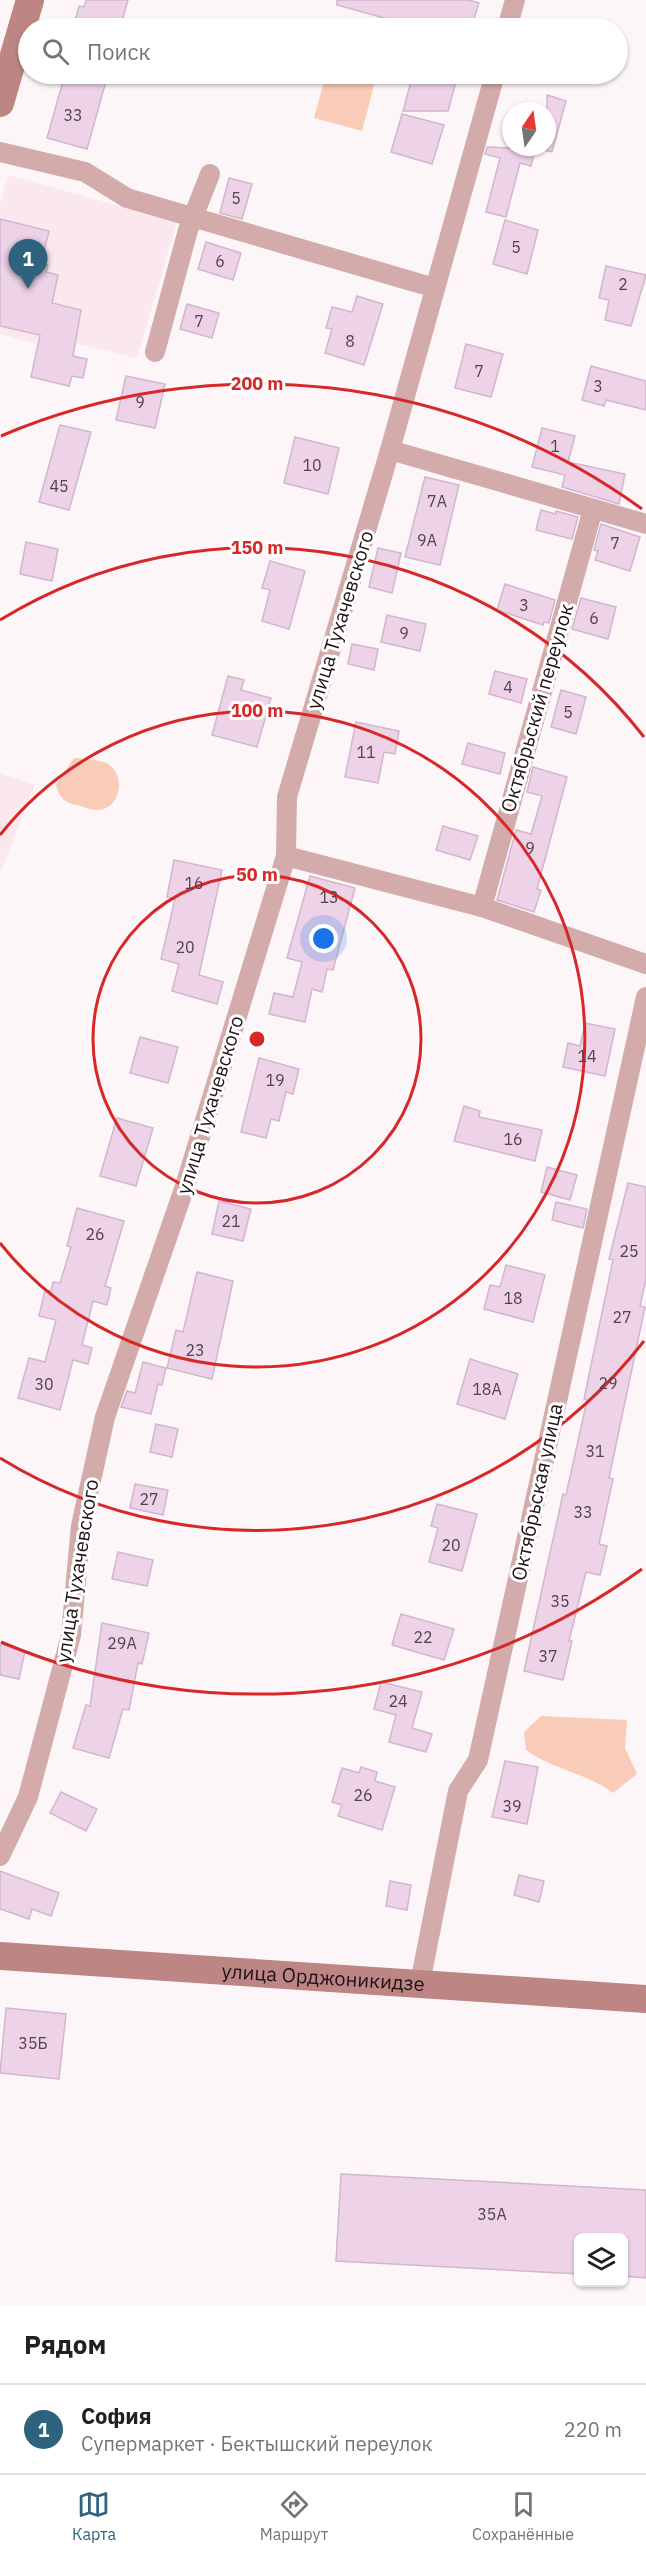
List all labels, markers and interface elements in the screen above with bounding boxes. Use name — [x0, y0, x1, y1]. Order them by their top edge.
search box — [18, 18, 628, 84]
icon: search — [39, 35, 72, 68]
text: Поиск — [87, 37, 151, 66]
north arrow — [502, 102, 556, 156]
house number: 33 — [63, 105, 83, 125]
house number: 5 — [231, 188, 241, 208]
house number: 5 — [511, 237, 521, 257]
pin: 1 — [9, 240, 48, 289]
house number: 6 — [215, 251, 225, 271]
house number: 2 — [618, 274, 628, 294]
house number: 7 — [194, 311, 204, 331]
house number: 8 — [345, 331, 355, 351]
house number: 7 — [474, 361, 484, 381]
text: 200 m — [231, 372, 283, 395]
house number: 3 — [593, 376, 603, 396]
house number: 9 — [135, 392, 145, 412]
house number: 1 — [550, 436, 560, 456]
house number: 10 — [302, 455, 322, 475]
house number: 45 — [49, 476, 69, 496]
house number: 7А — [427, 491, 447, 511]
street label: улица Тухачевского — [299, 527, 380, 713]
house number: 9А — [417, 530, 437, 550]
house number: 7 — [610, 533, 620, 553]
text: 150 m — [231, 536, 283, 559]
house number: 3 — [519, 595, 529, 615]
street label: Октябрьский переулок — [494, 600, 579, 815]
house number: 6 — [589, 608, 599, 628]
house number: 9 — [399, 623, 409, 643]
house number: 4 — [503, 677, 513, 697]
text: 100 m — [231, 699, 283, 722]
house number: 5 — [563, 702, 573, 722]
house number: 11 — [356, 742, 376, 762]
house number: 9 — [525, 838, 535, 858]
text: 50 m — [236, 863, 278, 886]
house number: 16 — [184, 873, 204, 893]
house number: 13 — [319, 887, 339, 907]
your location — [309, 924, 338, 953]
house number: 20 — [175, 937, 195, 957]
street label: улица Тухачевского — [169, 1012, 250, 1198]
centre of rings — [247, 1029, 267, 1049]
house number: 14 — [577, 1046, 597, 1066]
house number: 19 — [265, 1070, 285, 1090]
house number: 16 — [503, 1129, 523, 1149]
house number: 21 — [221, 1211, 241, 1231]
house number: 26 — [85, 1224, 105, 1244]
house number: 25 — [619, 1241, 639, 1261]
house number: 18 — [503, 1288, 523, 1308]
house number: 27 — [612, 1307, 632, 1327]
house number: 23 — [185, 1340, 205, 1360]
house number: 29 — [598, 1373, 618, 1393]
house number: 30 — [34, 1374, 54, 1394]
house number: 18А — [472, 1379, 502, 1399]
street label: Октябрьская улица — [505, 1400, 569, 1583]
house number: 31 — [585, 1441, 605, 1461]
street label: улица Тухачевского — [49, 1477, 104, 1665]
house number: 27 — [139, 1489, 159, 1509]
house number: 33 — [573, 1502, 593, 1522]
house number: 20 — [441, 1535, 461, 1555]
house number: 35 — [550, 1591, 570, 1611]
house number: 22 — [413, 1627, 433, 1647]
house number: 29А — [107, 1633, 137, 1653]
house number: 37 — [538, 1646, 558, 1666]
house number: 24 — [388, 1691, 408, 1711]
house number: 26 — [353, 1785, 373, 1805]
house number: 39 — [502, 1796, 522, 1816]
street label: улица Орджоникидзе — [221, 1957, 426, 1997]
house number: 35Б — [18, 2033, 48, 2053]
house number: 35А — [477, 2204, 507, 2224]
map controls — [574, 2233, 628, 2287]
button: layers — [574, 2233, 628, 2287]
text: Рядом — [24, 2327, 106, 2361]
text: София — [81, 2401, 152, 2430]
text: 1 — [38, 2416, 50, 2443]
text: 220 m — [564, 2416, 622, 2443]
text: Супермаркет · Бектышский переулок — [81, 2430, 432, 2457]
tab: Карта — [72, 2488, 116, 2544]
tab: Маршрут — [260, 2488, 328, 2544]
tab: Сохранённые — [472, 2488, 574, 2544]

